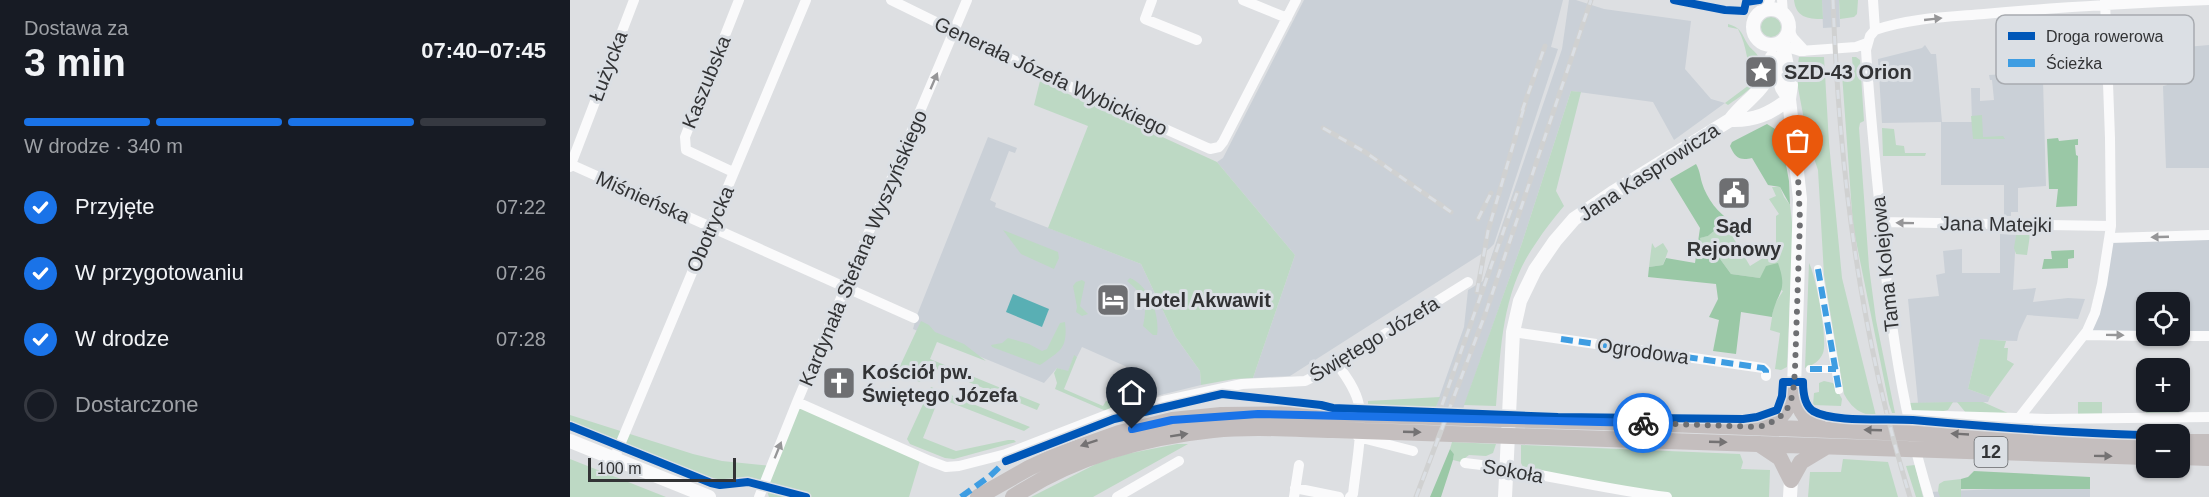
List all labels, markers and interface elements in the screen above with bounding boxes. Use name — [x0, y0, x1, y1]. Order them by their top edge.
street label: Generała Józefa Wybickiego — [931, 12, 1171, 140]
one-way arrow — [1923, 14, 1942, 23]
legend — [1996, 15, 2194, 84]
text: Dostawa za — [24, 17, 129, 39]
street label: Łużycka — [585, 27, 632, 104]
text: Droga rowerowa — [2046, 28, 2163, 45]
street label: Kaszubska — [677, 32, 735, 131]
text: 07:40–07:45 — [421, 38, 546, 63]
text: 3 min — [24, 41, 126, 84]
place icon: SZD-43 Orion — [1743, 54, 1779, 90]
text: Ścieżka — [2046, 54, 2102, 72]
place label: SZD-43 Orion — [1784, 61, 1912, 83]
one-way arrow — [929, 71, 939, 89]
street label: Kardynała Stefana Wyszyńskiego — [795, 107, 931, 389]
pin — [1772, 115, 1823, 177]
street label: Jana Kasprowicza — [1575, 118, 1724, 225]
icon: bag — [1781, 124, 1814, 157]
text: W drodze · 340 m — [24, 135, 183, 157]
street label: Miśnieńska — [593, 167, 694, 228]
public building icon: Sąd Rejonowy — [1716, 175, 1752, 211]
street label: Obotrycka — [682, 182, 738, 275]
icon: check — [24, 191, 57, 224]
text: Przyjęte — [75, 194, 154, 219]
street label: Tama Kolejowa — [1867, 195, 1903, 333]
text: 07:22 — [496, 196, 546, 218]
street label: Jana Matejki — [1940, 212, 2052, 236]
place label: Sąd Rejonowy — [1687, 215, 1782, 260]
one-way arrow — [1896, 218, 1915, 228]
one-way arrow — [2150, 232, 2169, 242]
icon: check — [24, 257, 57, 290]
text: W przygotowaniu — [75, 260, 244, 285]
text: 07:26 — [496, 262, 546, 284]
hotel icon: Hotel Akwawit — [1095, 282, 1131, 318]
place label: Hotel Akwawit — [1136, 289, 1271, 311]
street label: Świętego Józefa — [1305, 290, 1443, 386]
map controls — [2136, 292, 2190, 478]
button: locate — [2136, 292, 2190, 346]
icon: check — [24, 323, 57, 356]
text: W drodze — [75, 326, 169, 351]
text: 07:28 — [496, 328, 546, 350]
one-way arrow — [2106, 331, 2125, 340]
street label: Ogrodowa — [1596, 334, 1691, 368]
button: + — [2136, 358, 2190, 412]
place label: Kościół pw. Świętego Józefa — [862, 361, 1018, 406]
church icon: Kościół pw. Świętego Józefa — [821, 365, 857, 401]
pin — [1106, 367, 1157, 429]
icon: home — [1115, 376, 1148, 409]
text: Dostarczone — [75, 392, 199, 417]
courier — [1613, 393, 1673, 453]
icon: bike — [1627, 407, 1660, 440]
button: − — [2136, 424, 2190, 478]
one-way arrow — [1863, 426, 1882, 435]
one-way arrow — [1403, 427, 1422, 437]
one-way arrow — [1950, 429, 1969, 438]
one-way arrow — [1170, 430, 1189, 439]
one-way arrow — [1708, 437, 1727, 446]
road number: 12 — [1974, 437, 2008, 467]
one-way arrow — [1080, 439, 1098, 449]
one-way arrow — [773, 440, 783, 458]
one-way arrow — [2094, 451, 2113, 460]
scale bar — [588, 455, 736, 482]
street label: Sokoła — [1481, 455, 1546, 487]
text: 100 m — [597, 460, 641, 477]

